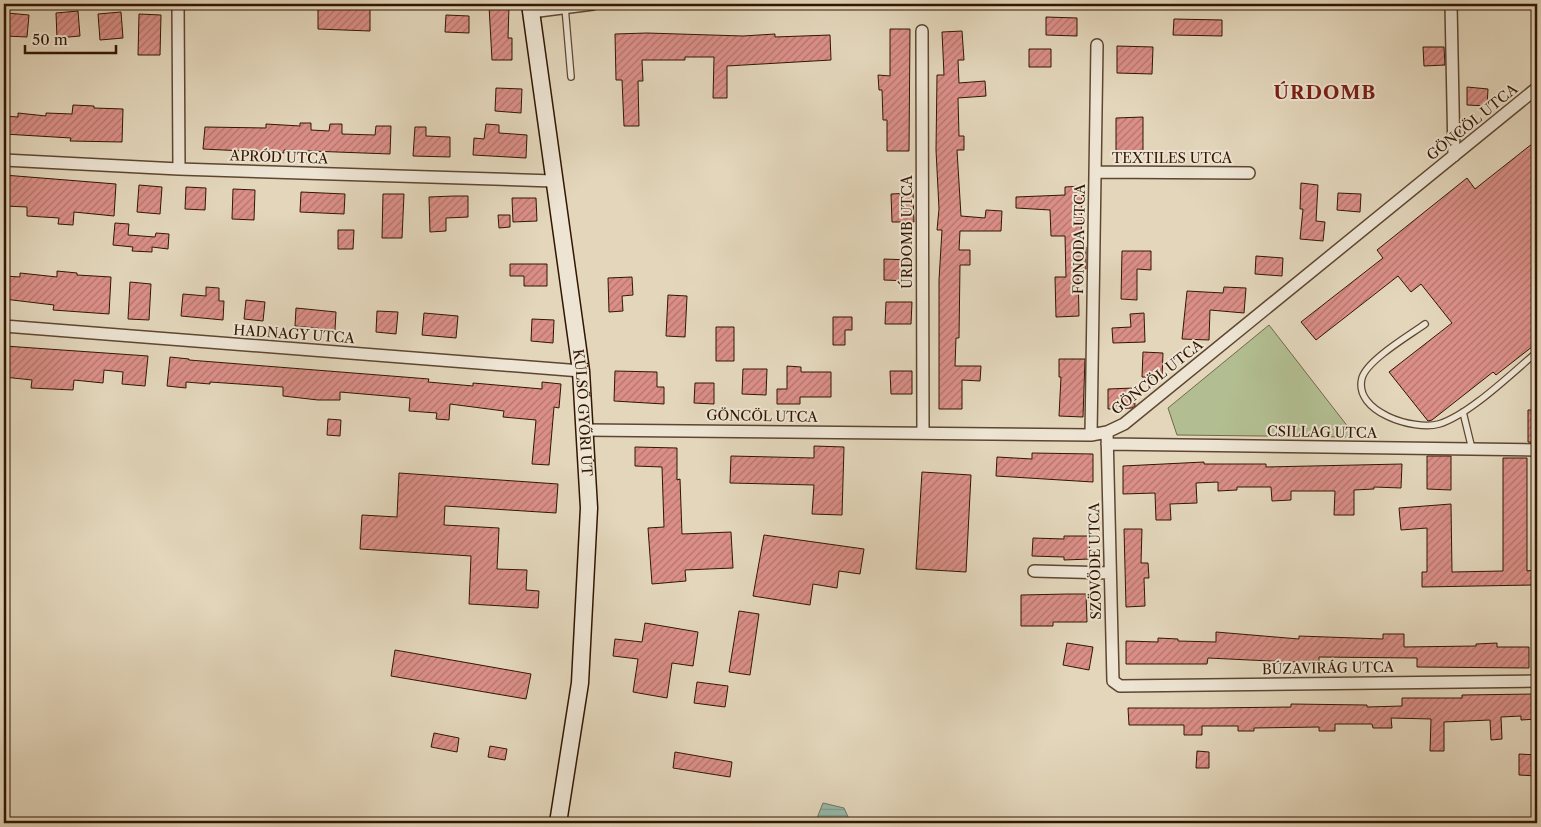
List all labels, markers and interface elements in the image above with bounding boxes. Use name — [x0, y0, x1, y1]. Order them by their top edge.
scale bar — [25, 22, 116, 54]
text: 50 m — [32, 30, 68, 49]
street label: GÖNCÖL UTCA — [1423, 80, 1521, 164]
district label: ÚRDOMB — [1274, 81, 1377, 104]
street label: APRÓD UTCA — [228, 145, 329, 168]
street label: TEXTILES UTCA — [1112, 149, 1233, 167]
street label: ÚRDOMB UTCA — [897, 174, 916, 289]
street label: FONODA UTCA — [1069, 183, 1089, 294]
street label: HADNAGY UTCA — [233, 321, 356, 347]
street label: GÖNCÖL UTCA — [1108, 335, 1207, 418]
street label: KÜLSŐ GYŐRI ÚT — [569, 348, 597, 477]
street label: GÖNCÖL UTCA — [706, 406, 819, 426]
street label: CSILLAG UTCA — [1267, 422, 1378, 442]
street label: SZÖVÖDE UTCA — [1085, 502, 1105, 620]
street label: BÚZAVIRÁG UTCA — [1262, 657, 1395, 678]

